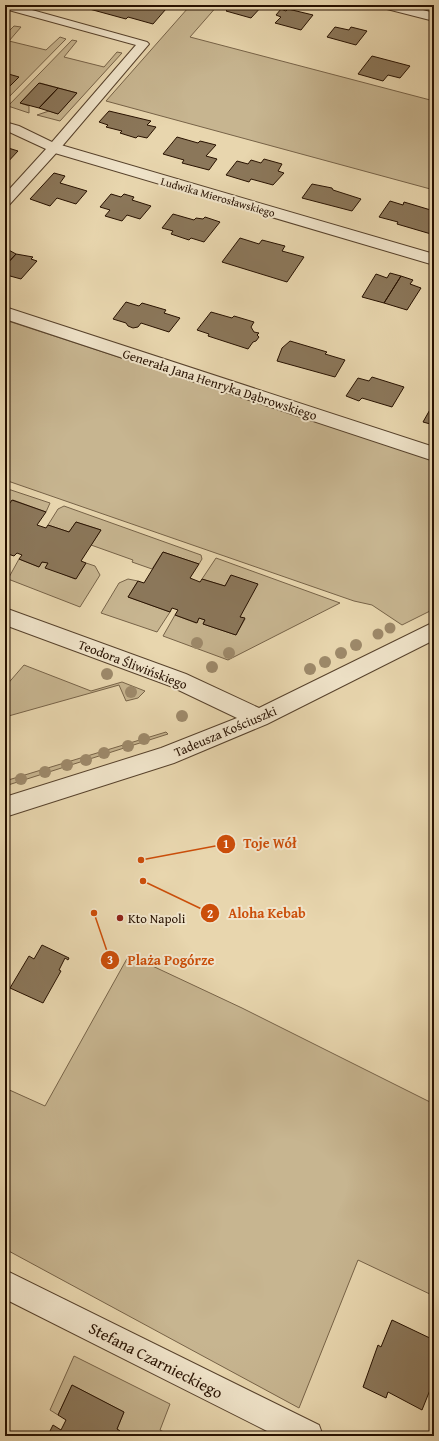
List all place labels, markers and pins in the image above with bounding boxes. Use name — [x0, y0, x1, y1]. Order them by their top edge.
callout: Toje Wół — [216, 831, 305, 857]
callout: Aloha Kebab — [200, 900, 314, 926]
place label: Kto Napoli — [128, 909, 186, 928]
marker: Kto Napoli — [115, 913, 125, 923]
callout: Plaża Pogórze — [100, 947, 223, 973]

